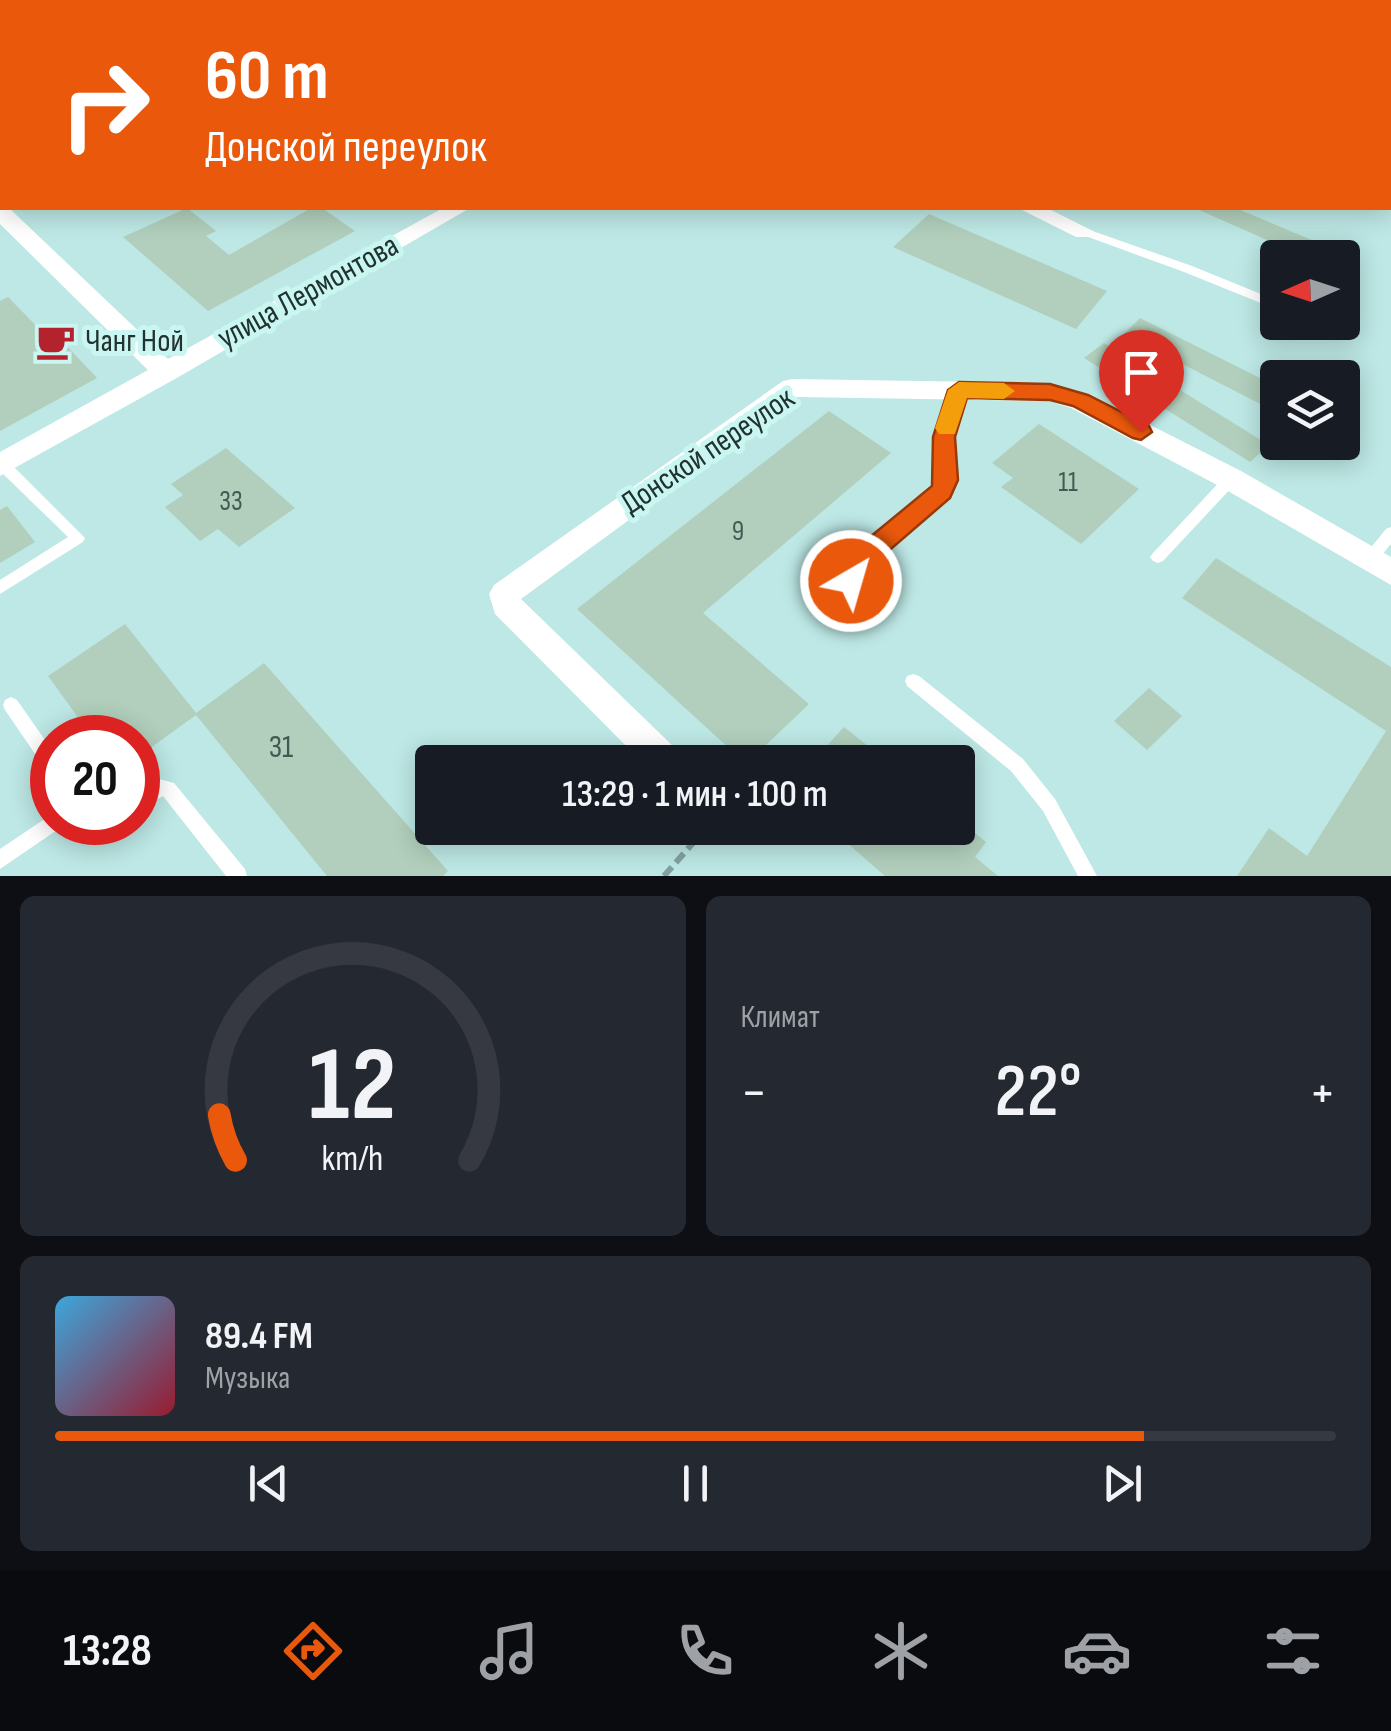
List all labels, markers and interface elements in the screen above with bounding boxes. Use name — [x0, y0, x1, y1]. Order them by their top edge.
text: 60 m — [205, 35, 329, 119]
icon: right — [40, 40, 170, 170]
text: Донской переулок — [205, 120, 487, 175]
street label: улица Лермонтова — [211, 226, 405, 358]
north arrow — [1260, 240, 1360, 340]
map controls — [1260, 240, 1360, 460]
cafe icon: Чанг Ной — [34, 320, 76, 362]
place label: Чанг Ной — [85, 322, 184, 361]
pin — [1099, 330, 1184, 433]
icon: arrive — [1114, 345, 1169, 400]
button: layers — [1260, 360, 1360, 460]
street label: Донской переулок — [614, 378, 803, 523]
house number: 11 — [1058, 466, 1078, 499]
house number: 33 — [219, 485, 243, 518]
house number: 9 — [732, 515, 744, 548]
position arrow — [799, 529, 903, 633]
speed limit sign: 20 — [30, 715, 160, 845]
house number: 31 — [269, 728, 293, 767]
text: 13:29 · 1 мин · 100 m — [562, 772, 828, 817]
text: Климат — [741, 998, 820, 1037]
text: 12 — [309, 1024, 397, 1149]
text: 22° — [995, 1047, 1082, 1138]
text: − — [741, 1060, 767, 1127]
text: + — [1309, 1060, 1336, 1127]
text: km/h — [322, 1138, 384, 1181]
text: 89.4 FM — [205, 1314, 313, 1359]
text: Музыка — [205, 1359, 290, 1398]
icon: previous — [241, 1456, 296, 1511]
icon: pause — [668, 1456, 723, 1511]
icon: next — [1095, 1456, 1150, 1511]
icon: directions — [278, 1616, 348, 1686]
icon: music — [474, 1616, 544, 1686]
icon: phone — [670, 1616, 740, 1686]
icon: climate — [866, 1616, 936, 1686]
icon: car — [1062, 1616, 1132, 1686]
icon: filters — [1258, 1616, 1328, 1686]
text: 13:28 — [63, 1624, 152, 1679]

